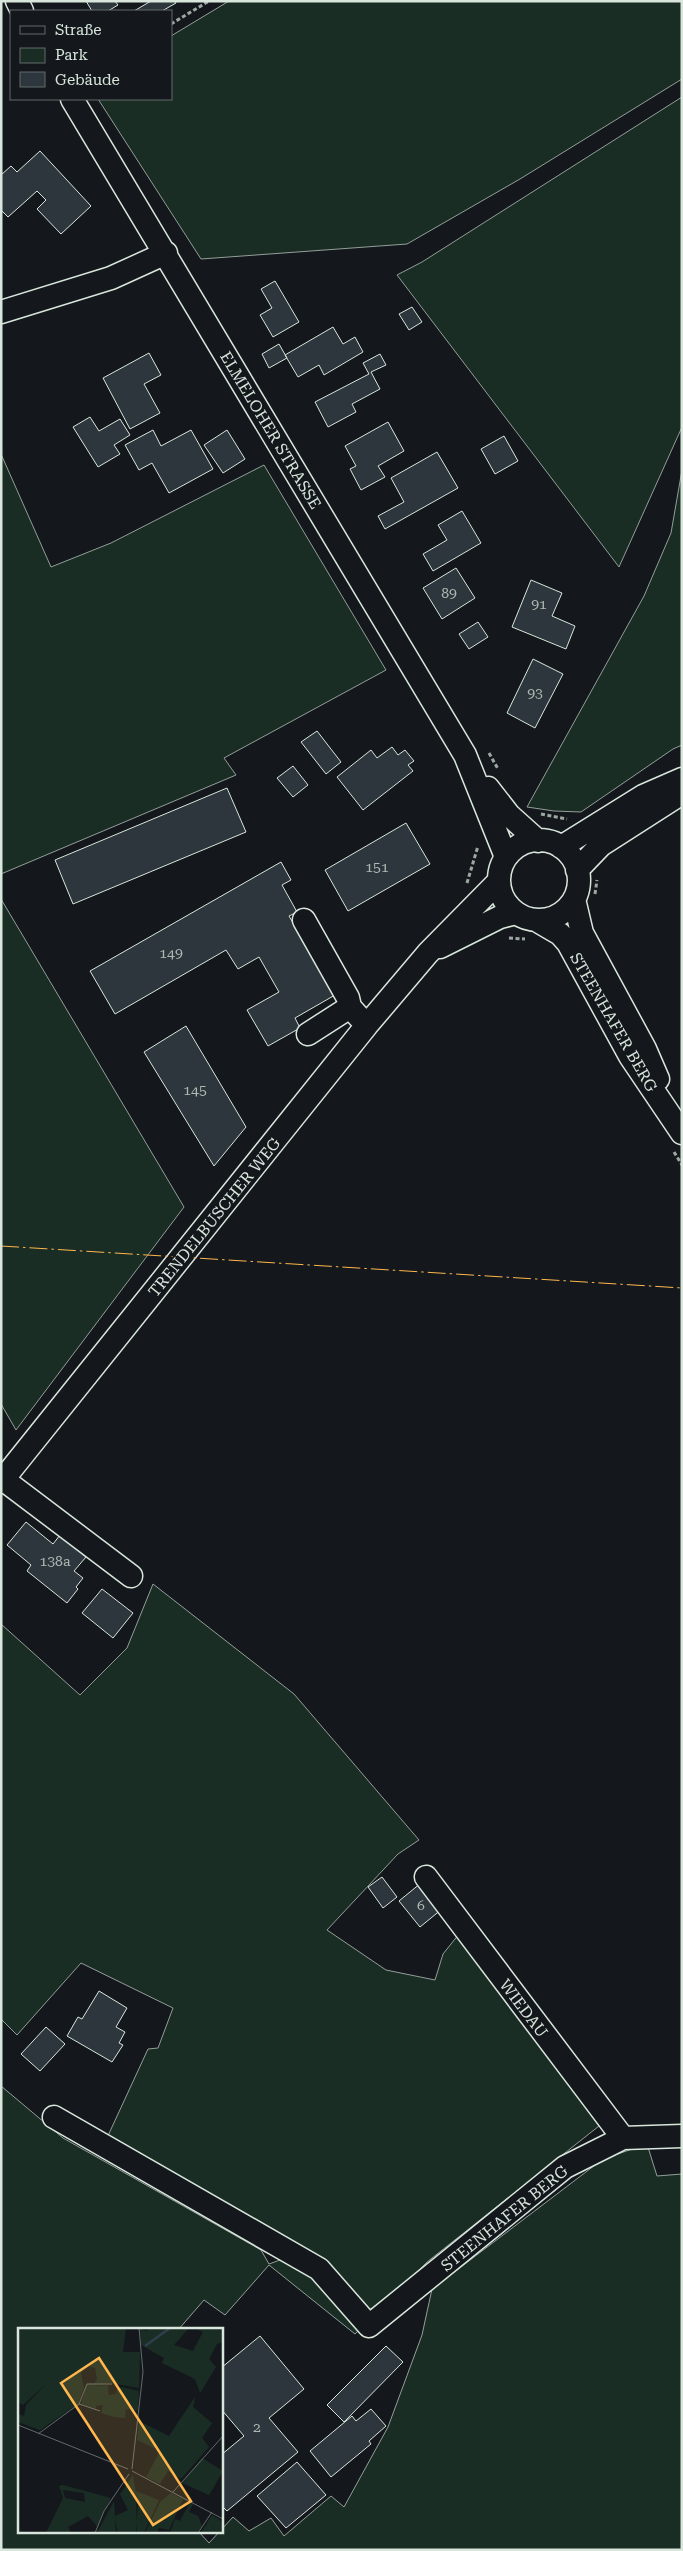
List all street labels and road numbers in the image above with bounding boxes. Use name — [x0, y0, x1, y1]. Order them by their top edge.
street label: ELMELOHER STRASSE — [216, 348, 325, 512]
street label: STEENHAFER BERG — [566, 949, 662, 1096]
street label: TRENDELBUSCHER WEG — [144, 1133, 285, 1301]
street label: WIEDAU — [496, 1975, 552, 2041]
street label: STEENHAFER BERG — [437, 2161, 572, 2275]

